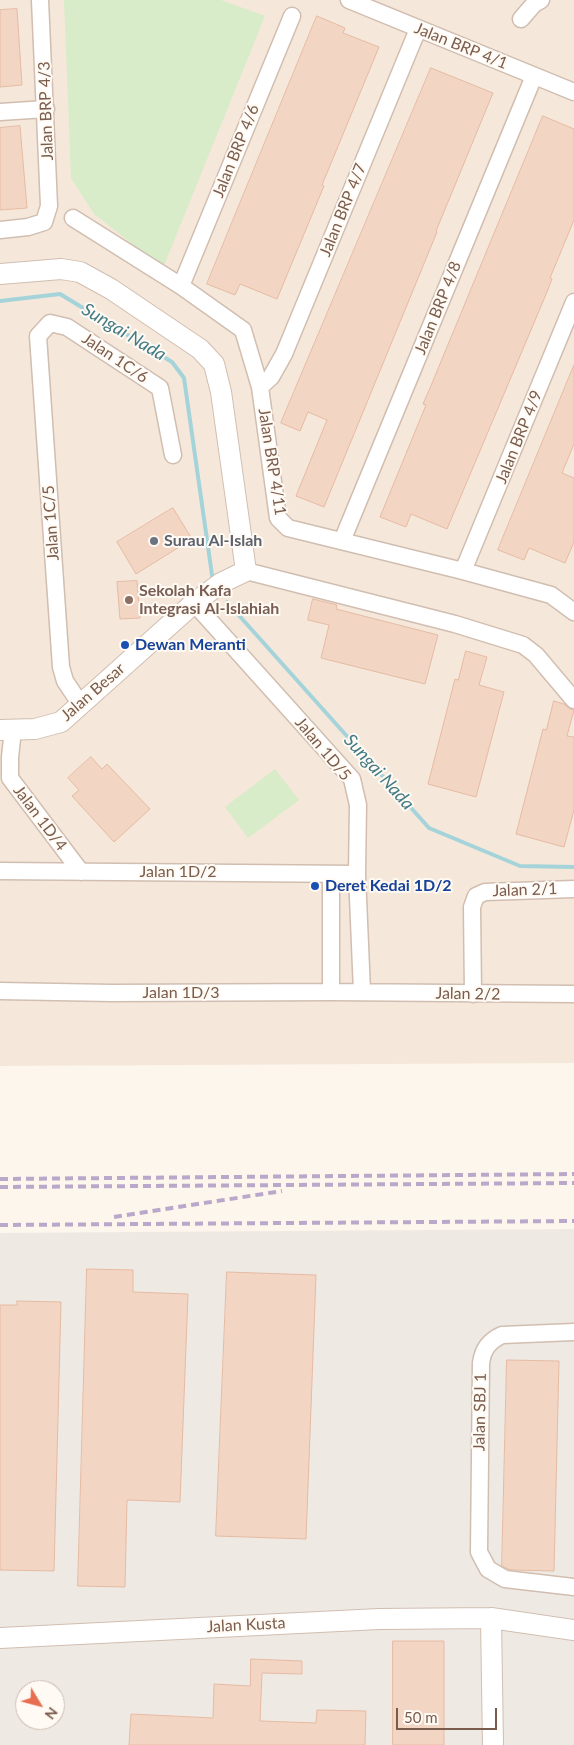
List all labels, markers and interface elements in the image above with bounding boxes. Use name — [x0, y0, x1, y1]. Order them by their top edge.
street label: Jalan BRP 4/1 — [412, 19, 510, 73]
street label: Jalan BRP 4/3 — [35, 61, 57, 161]
street label: Jalan BRP 4/6 — [209, 102, 263, 200]
street label: Jalan BRP 4/7 — [316, 161, 370, 259]
street label: Jalan BRP 4/8 — [411, 259, 465, 357]
water label: Sungai Nada — [78, 298, 170, 366]
street label: Jalan 1C/6 — [78, 329, 152, 387]
street label: Jalan BRP 4/9 — [492, 388, 546, 486]
street label: Jalan BRP 4/11 — [254, 407, 290, 517]
street label: Jalan 1C/5 — [39, 485, 63, 561]
place label: Surau Al-Islah — [164, 531, 262, 551]
marker: Surau Al-Islah — [148, 535, 160, 547]
place label: Sekolah Kafa Integrasi Al-Islahiah — [139, 581, 279, 619]
marker: Sekolah Kafa Integrasi Al-Islahiah — [123, 594, 135, 606]
place label: Dewan Meranti — [135, 635, 246, 655]
marker: Dewan Meranti — [119, 639, 131, 651]
street label: Jalan Besar — [57, 659, 129, 725]
street label: Jalan 1D/5 — [291, 713, 355, 785]
water label: Sungai Nada — [339, 730, 419, 814]
street label: Jalan 1D/4 — [9, 782, 71, 854]
street label: Jalan 1D/2 — [140, 862, 216, 882]
place label: Deret Kedai 1D/2 — [325, 876, 452, 896]
street label: Jalan 2/1 — [492, 879, 558, 901]
marker: Deret Kedai 1D/2 — [309, 880, 321, 892]
street label: Jalan 1D/3 — [143, 983, 219, 1003]
street label: Jalan 2/2 — [435, 984, 501, 1004]
street label: Jalan SBJ 1 — [470, 1373, 490, 1451]
street label: Jalan Kusta — [206, 1613, 286, 1637]
north arrow — [15, 1680, 65, 1730]
scale bar — [399, 1698, 500, 1730]
text: N — [42, 1704, 62, 1723]
text: 50 m — [404, 1708, 438, 1726]

